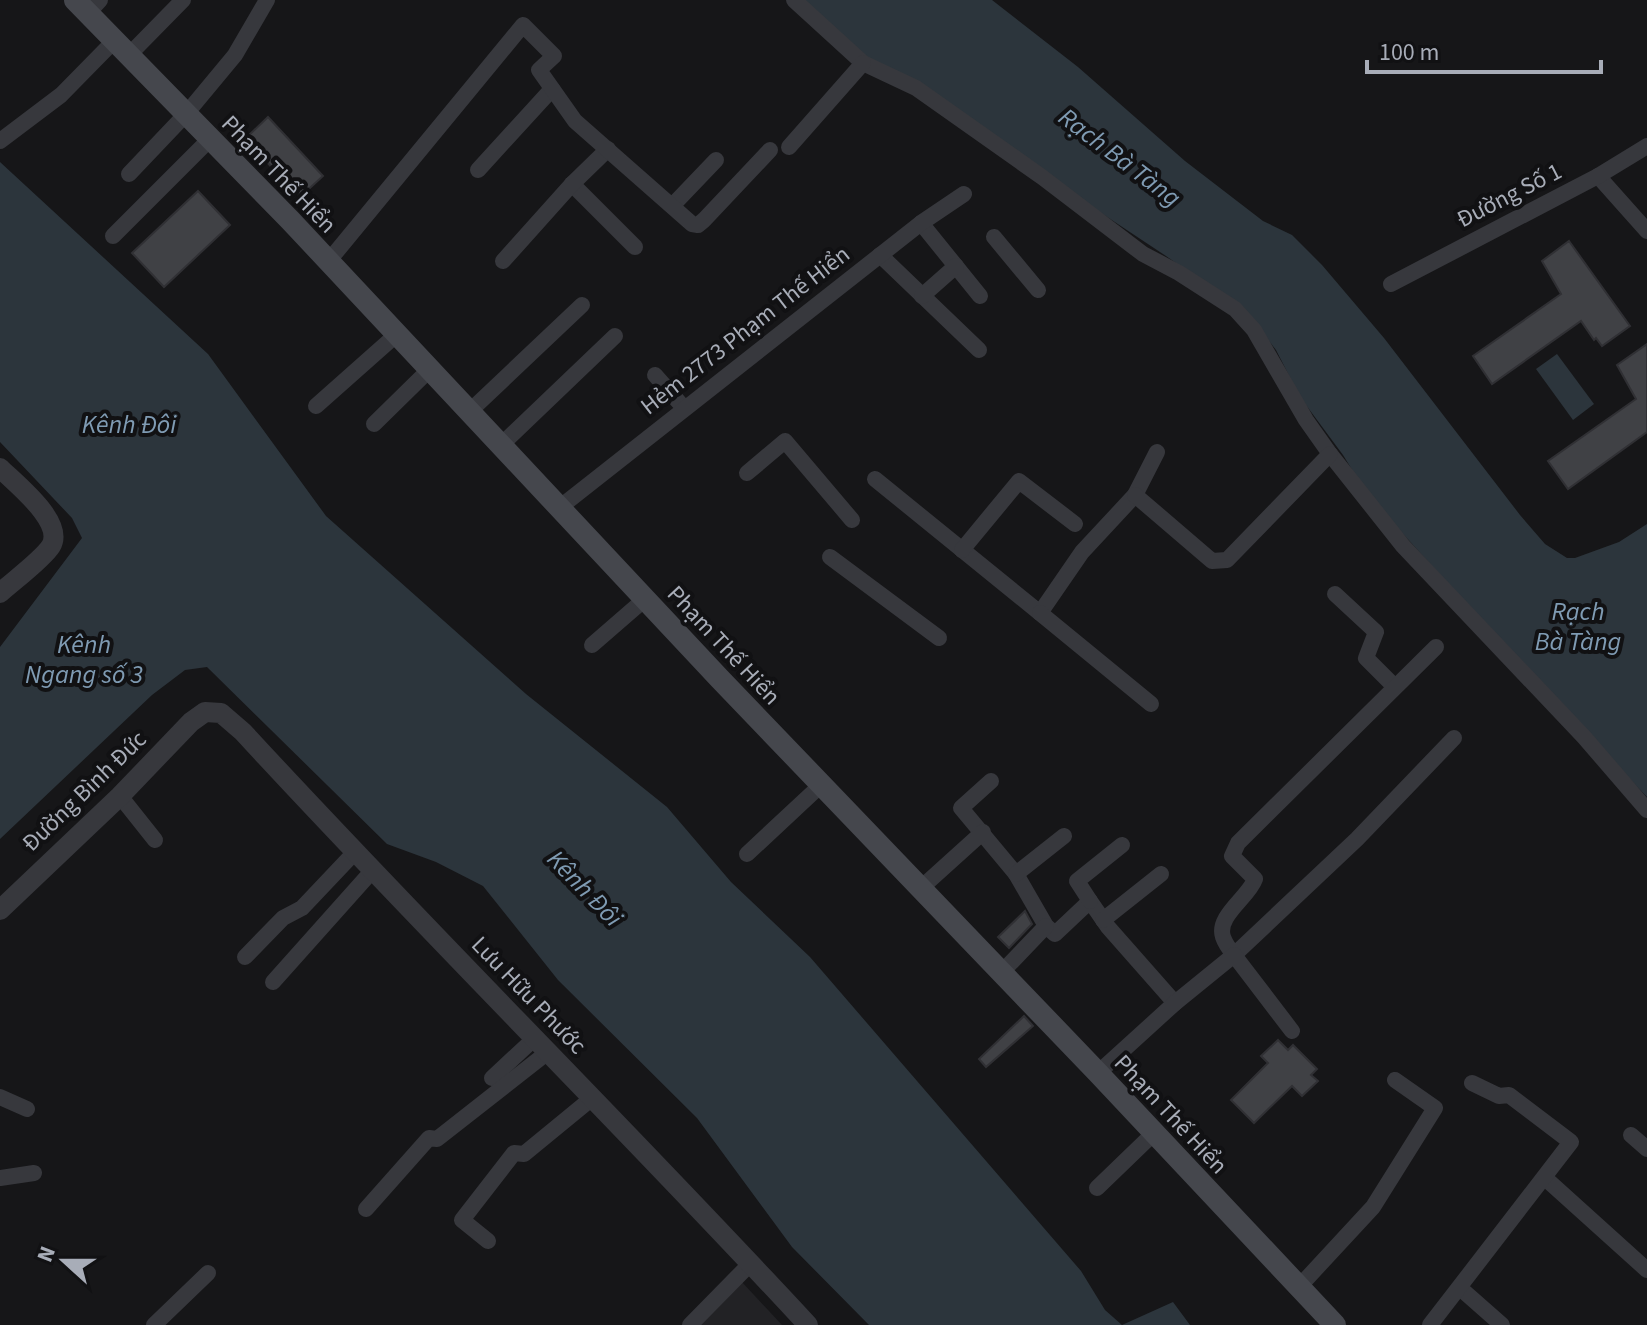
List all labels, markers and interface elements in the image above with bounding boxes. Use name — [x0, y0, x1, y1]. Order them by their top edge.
scale bar — [1367, 24, 1601, 74]
text: 100 m — [1379, 35, 1439, 70]
water label: Rạch Bà Tàng — [1051, 99, 1189, 216]
street label: Phạm Thế Hiển — [213, 107, 344, 241]
street label: Đường Số 1 — [1451, 154, 1568, 237]
street label: Hẻm 2773 Phạm Thế Hiển — [633, 237, 858, 423]
water label: Kênh Đôi — [82, 406, 177, 443]
street label: Phạm Thế Hiển — [659, 578, 788, 713]
water label: Rạch Bà Tàng — [1535, 593, 1621, 660]
water label: Kênh Ngang số 3 — [25, 626, 143, 693]
street label: Đường Bình Đức — [14, 723, 155, 860]
water label: Kênh Đôi — [538, 841, 631, 936]
street label: Lưu Hữu Phước — [463, 928, 594, 1062]
street label: Phạm Thế Hiển — [1106, 1047, 1235, 1182]
north arrow — [24, 1221, 104, 1301]
text: N — [29, 1242, 64, 1267]

